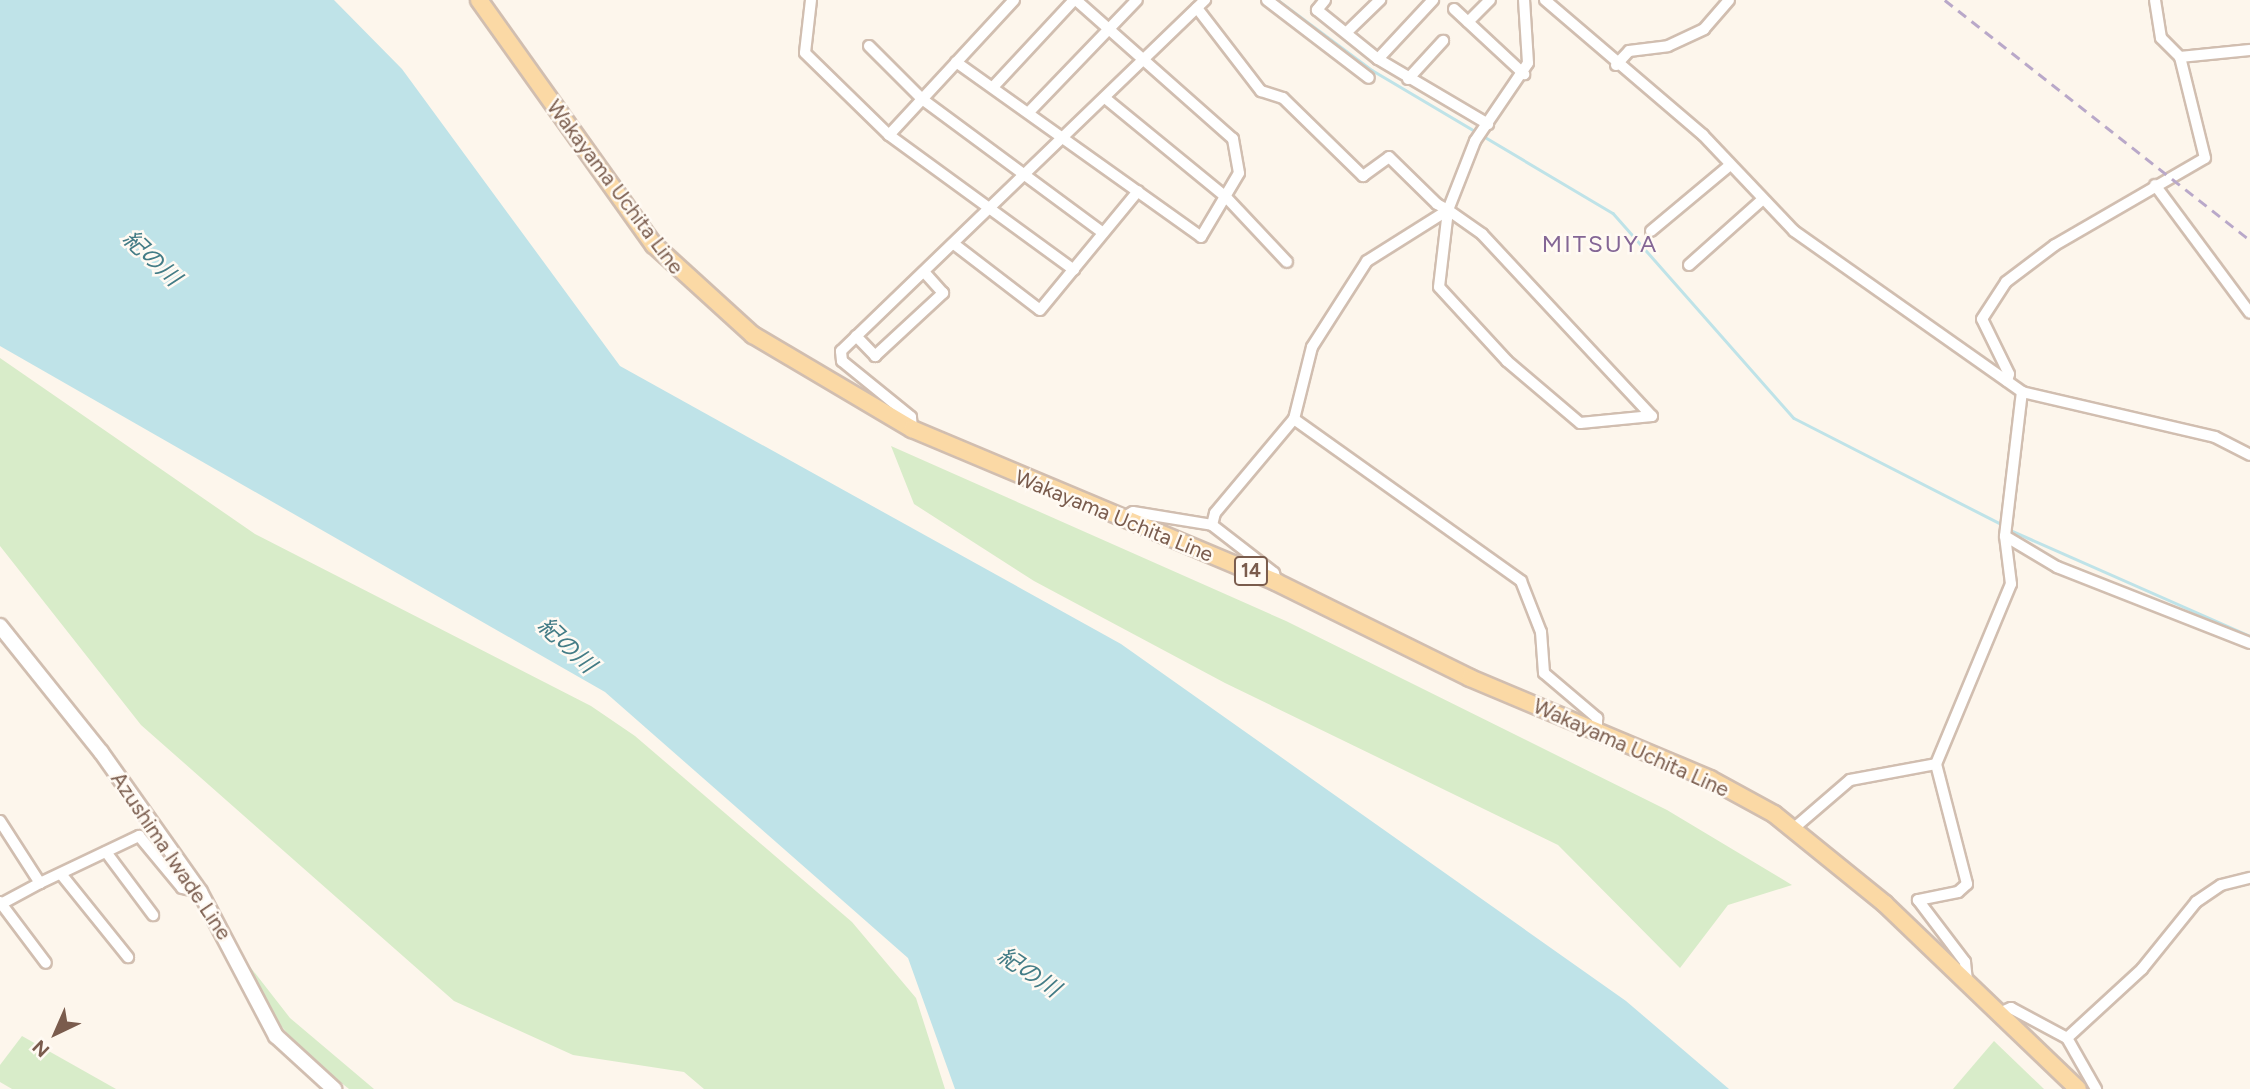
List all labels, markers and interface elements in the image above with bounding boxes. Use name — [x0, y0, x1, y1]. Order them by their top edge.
street label: Wakayama Uchita Line — [541, 95, 689, 279]
water label: 紀の川 — [117, 224, 187, 292]
district label: MITSUYA — [1543, 230, 1657, 258]
street label: Wakayama Uchita Line — [1011, 465, 1217, 567]
road number: 14 — [1234, 556, 1268, 586]
water label: 紀の川 — [532, 611, 602, 679]
street label: Wakayama Uchita Line — [1529, 694, 1733, 802]
street label: Azushima Iwade Line — [105, 767, 237, 945]
water label: 紀の川 — [993, 941, 1065, 1003]
north arrow — [21, 998, 91, 1068]
text: N — [28, 1035, 54, 1062]

